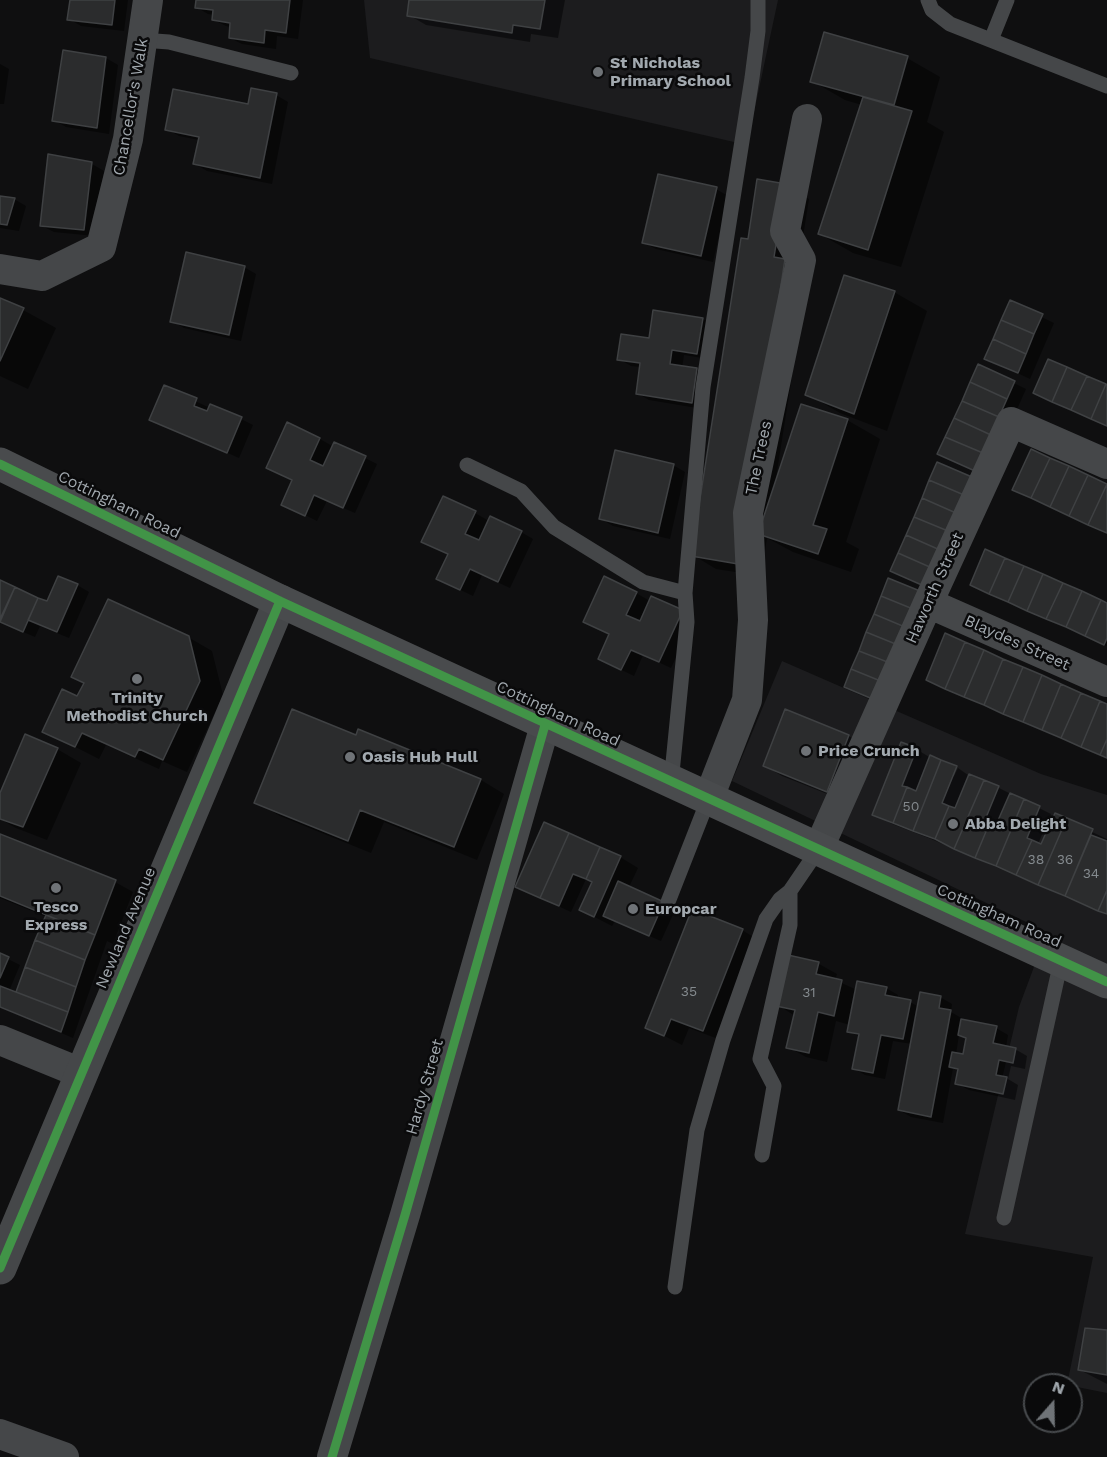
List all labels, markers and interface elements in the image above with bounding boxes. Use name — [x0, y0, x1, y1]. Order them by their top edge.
street label: Chancellor's Walk — [109, 37, 153, 177]
place label: St Nicholas Primary School — [610, 53, 731, 91]
marker: St Nicholas Primary School — [591, 65, 605, 79]
street label: The Trees — [742, 419, 776, 497]
street label: Cottingham Road — [54, 467, 184, 543]
street label: Haworth Street — [902, 530, 968, 646]
street label: Blaydes Street — [961, 611, 1073, 675]
marker: Trinity Methodist Church — [130, 672, 144, 686]
street label: Cottingham Road — [493, 677, 623, 751]
place label: Trinity Methodist Church — [66, 688, 208, 726]
place label: Price Crunch — [818, 741, 920, 761]
marker: Price Crunch — [799, 744, 813, 758]
place label: Oasis Hub Hull — [362, 747, 478, 767]
marker: Oasis Hub Hull — [343, 750, 357, 764]
house number: 50 — [903, 799, 919, 815]
place label: Abba Delight — [965, 814, 1066, 834]
marker: Abba Delight — [946, 817, 960, 831]
house number: 38 — [1028, 852, 1044, 868]
house number: 36 — [1057, 852, 1073, 868]
street label: Newland Avenue — [92, 864, 160, 992]
house number: 34 — [1083, 866, 1099, 882]
street label: Cottingham Road — [934, 880, 1064, 952]
marker: Tesco Express — [49, 881, 63, 895]
place label: Tesco Express — [25, 897, 87, 935]
place label: Europcar — [645, 899, 717, 919]
marker: Europcar — [626, 902, 640, 916]
house number: 35 — [681, 984, 697, 1000]
house number: 31 — [802, 985, 816, 1001]
street label: Hardy Street — [402, 1037, 448, 1137]
north arrow — [1023, 1373, 1083, 1433]
text: N — [1050, 1377, 1067, 1398]

